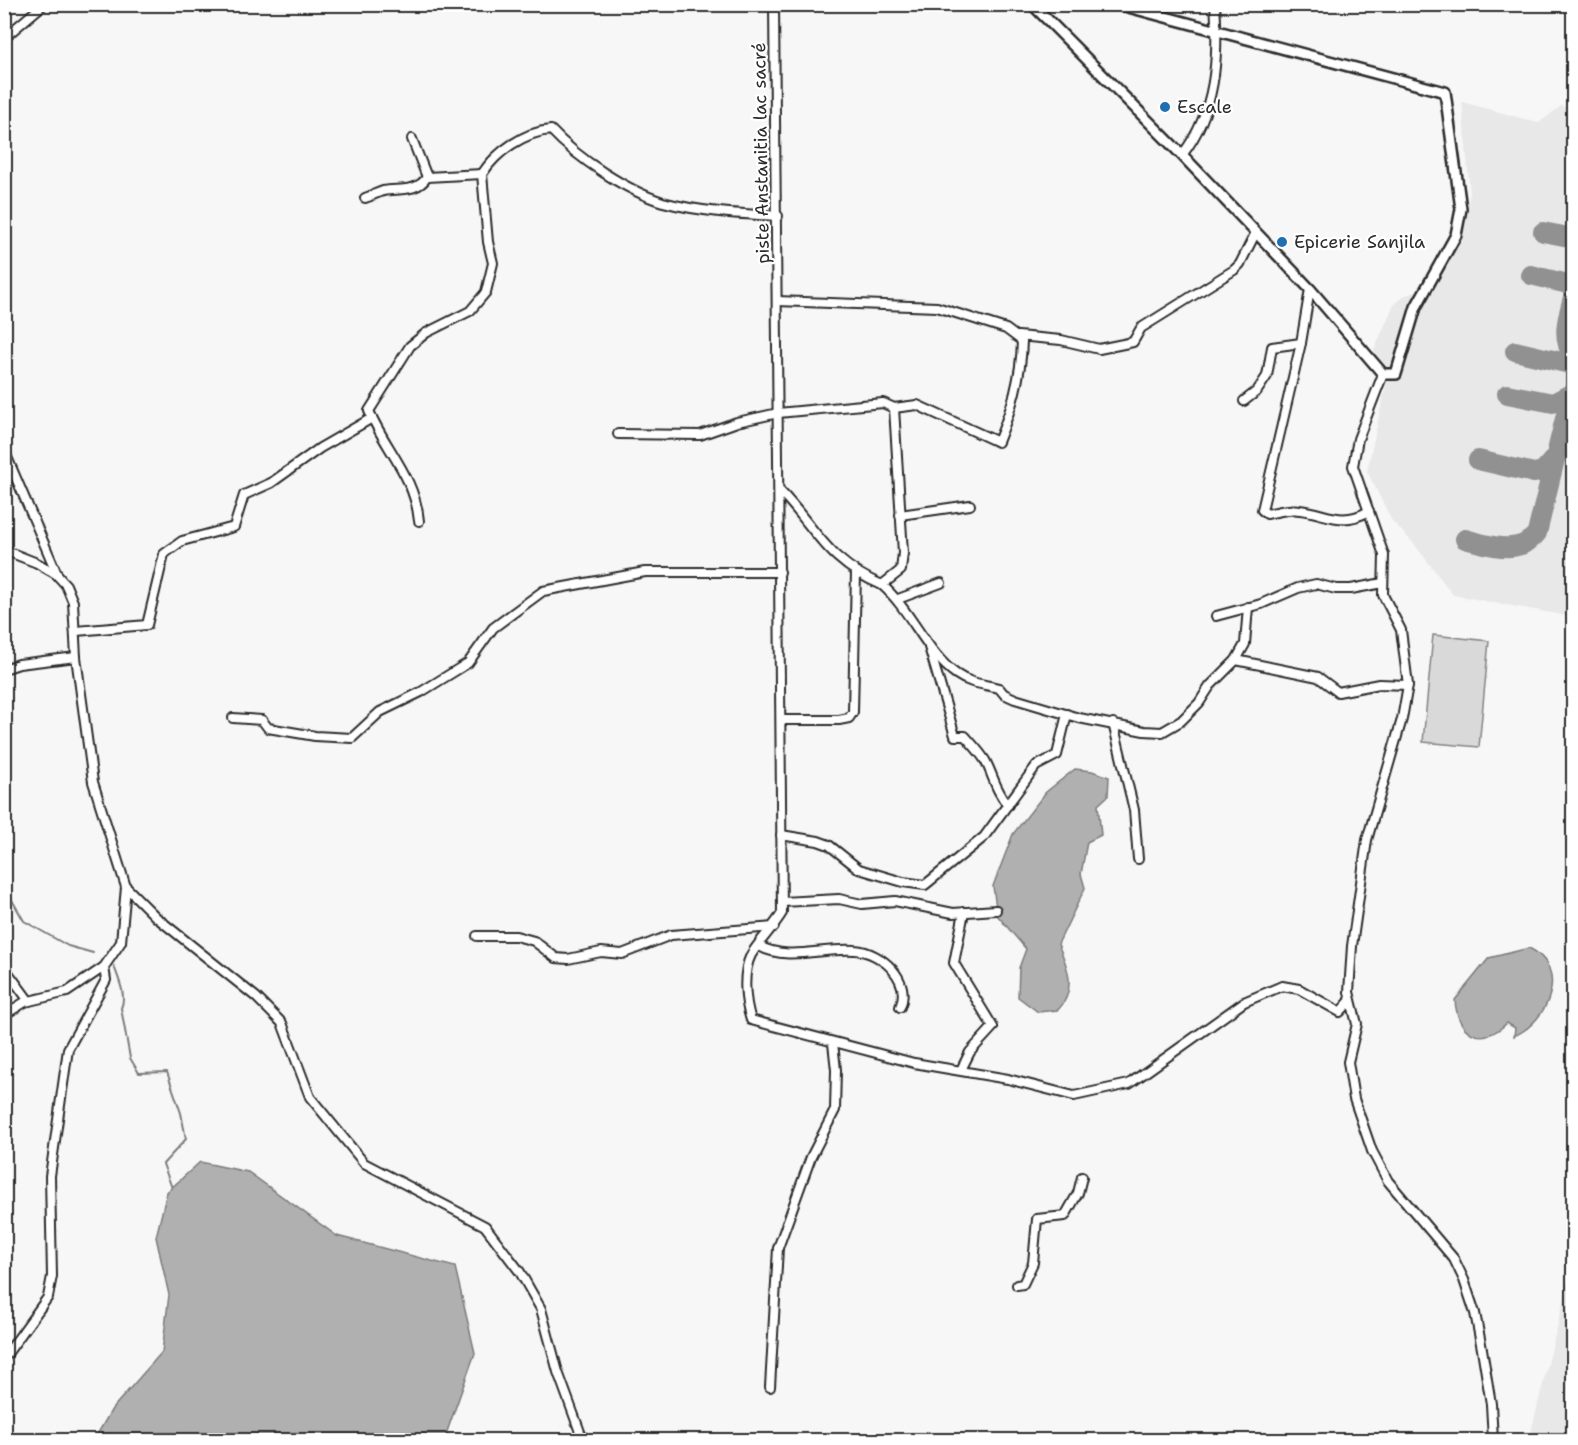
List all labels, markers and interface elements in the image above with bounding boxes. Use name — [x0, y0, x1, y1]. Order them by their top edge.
street label: piste Anstanitia lac sacré — [747, 42, 775, 264]
place label: Escale — [1177, 95, 1232, 119]
marker: Escale — [1158, 100, 1172, 114]
place label: Epicerie Sanjila — [1294, 230, 1425, 254]
marker: Epicerie Sanjila — [1275, 235, 1289, 249]

